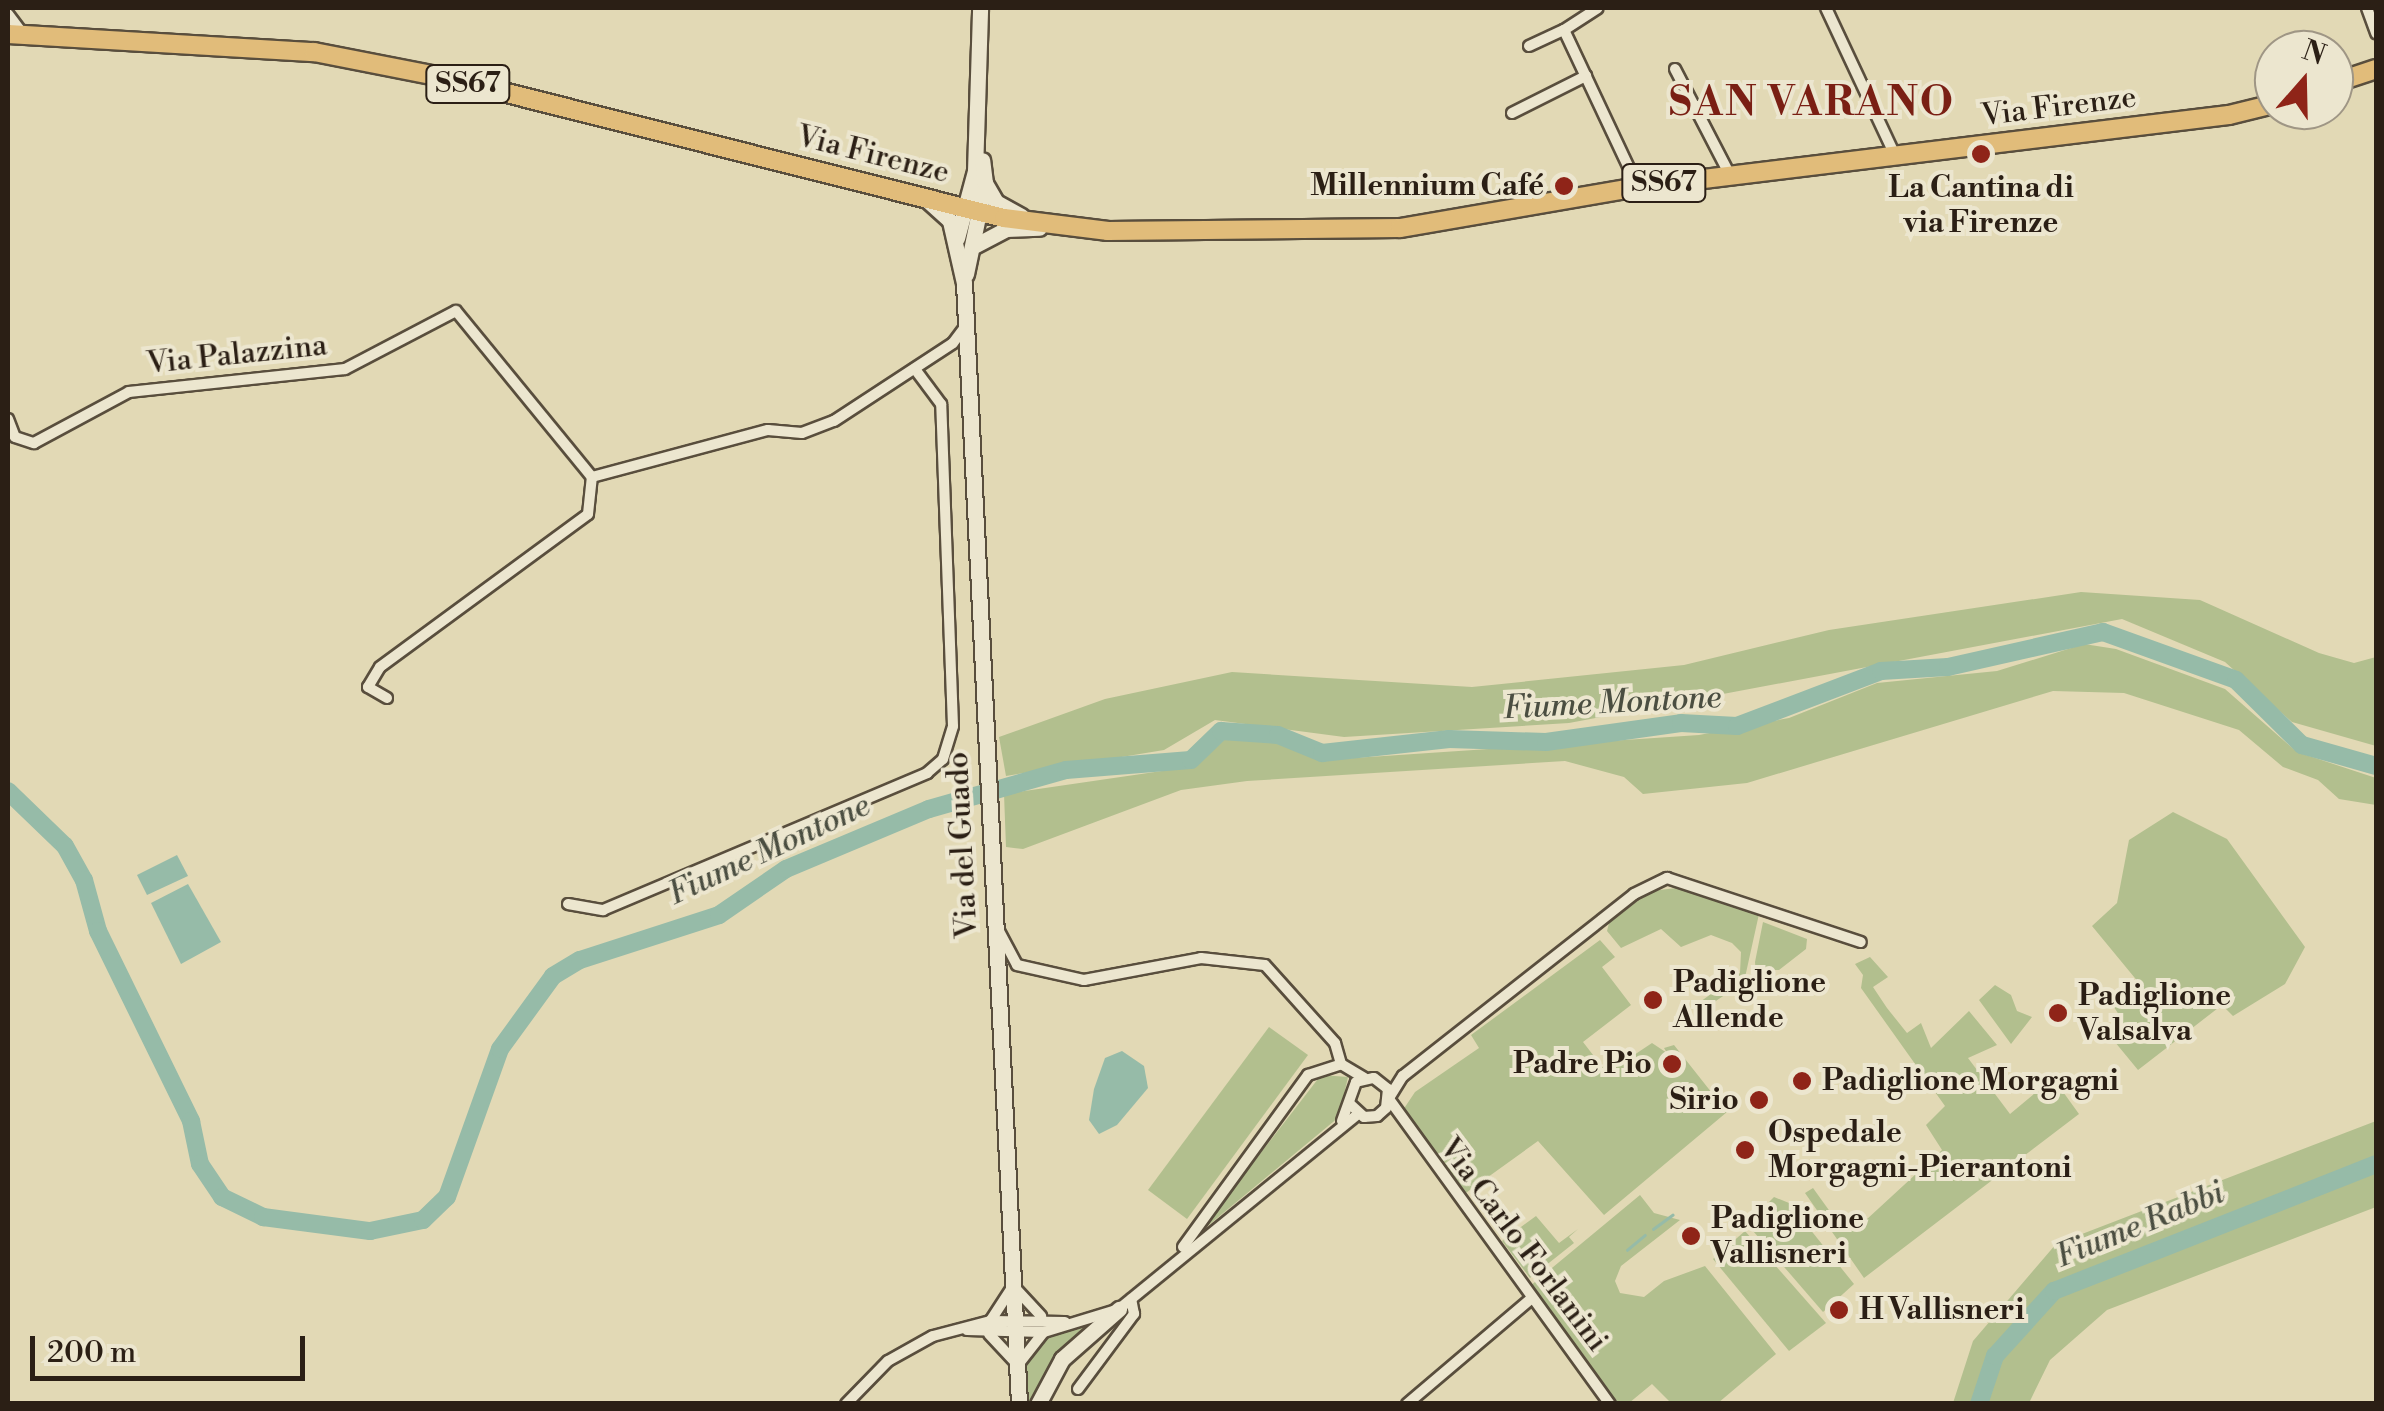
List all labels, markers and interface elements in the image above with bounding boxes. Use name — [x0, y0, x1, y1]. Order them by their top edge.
north arrow — [2254, 30, 2354, 130]
text: N — [2297, 33, 2330, 73]
road number: SS67 — [423, 61, 513, 107]
district label: SAN VARANO — [1669, 79, 1955, 127]
street label: Via Firenze — [1980, 80, 2138, 134]
street label: Via Firenze — [793, 119, 953, 191]
marker: La Cantina di via Firenze — [1970, 143, 1992, 165]
road number: SS67 — [1619, 160, 1709, 206]
place label: Millennium Café — [1310, 168, 1544, 204]
place label: La Cantina di via Firenze — [1888, 170, 2074, 240]
marker: Millennium Café — [1553, 175, 1575, 197]
street label: Via Palazzina — [145, 328, 329, 382]
water label: Fiume Montone — [1502, 678, 1722, 728]
street label: Via del Guado — [940, 751, 986, 939]
water label: Fiume Montone — [662, 786, 876, 914]
place label: Padiglione Allende — [1673, 965, 1826, 1036]
place label: Padiglione Valsalva — [2078, 978, 2231, 1048]
marker: Padiglione Allende — [1642, 989, 1664, 1011]
marker: Padiglione Valsalva — [2047, 1002, 2069, 1024]
place label: Padre Pio — [1513, 1046, 1652, 1082]
marker: Padre Pio — [1661, 1053, 1683, 1075]
place label: Padiglione Morgagni — [1822, 1063, 2119, 1099]
marker: Padiglione Morgagni — [1791, 1070, 1813, 1092]
place label: Sirio — [1669, 1082, 1739, 1118]
marker: Sirio — [1748, 1089, 1770, 1111]
place label: Ospedale Morgagni-Pierantoni — [1768, 1115, 2072, 1186]
street label: Via Carlo Forlanini — [1431, 1131, 1615, 1359]
marker: Ospedale Morgagni-Pierantoni — [1732, 1137, 1758, 1163]
water label: Fiume Rabbi — [2050, 1174, 2230, 1276]
place label: Padiglione Vallisneri — [1711, 1201, 1864, 1272]
marker: Padiglione Vallisneri — [1680, 1225, 1702, 1247]
place label: H Vallisneri — [1859, 1292, 2024, 1328]
marker: H Vallisneri — [1828, 1299, 1850, 1321]
scale bar — [35, 1316, 310, 1378]
text: 200 m — [47, 1334, 136, 1372]

